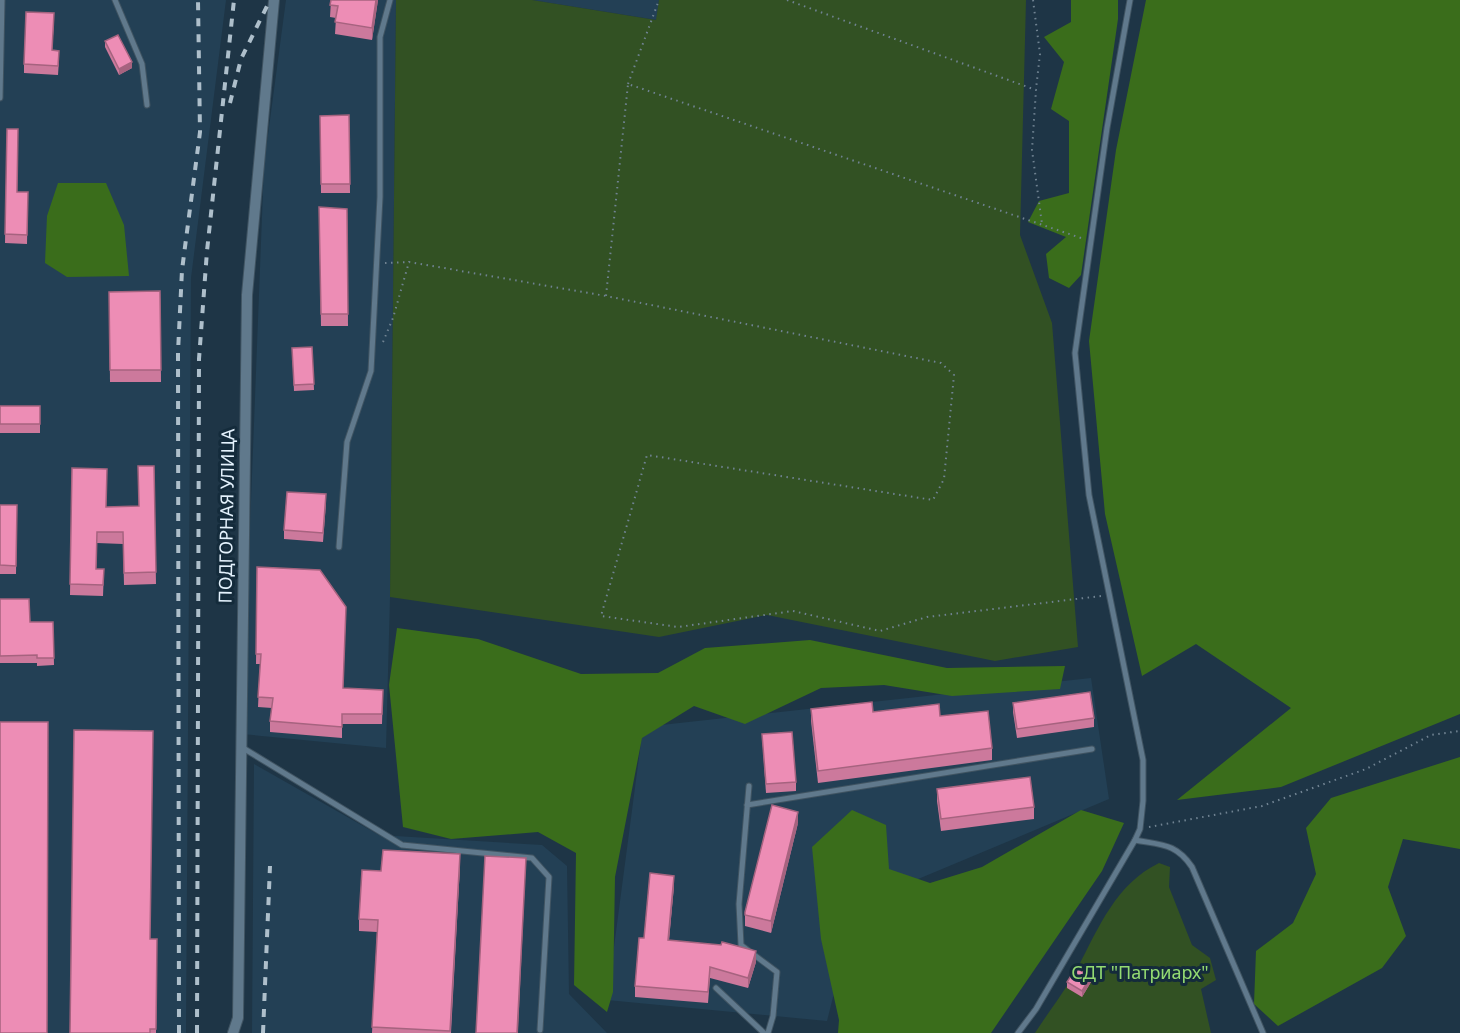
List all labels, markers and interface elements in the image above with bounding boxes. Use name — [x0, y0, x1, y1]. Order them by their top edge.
street label: ПОДГОРНАЯ УЛИЦА — [212, 428, 240, 604]
park label: СДТ "Патриарх" — [1071, 960, 1209, 984]

